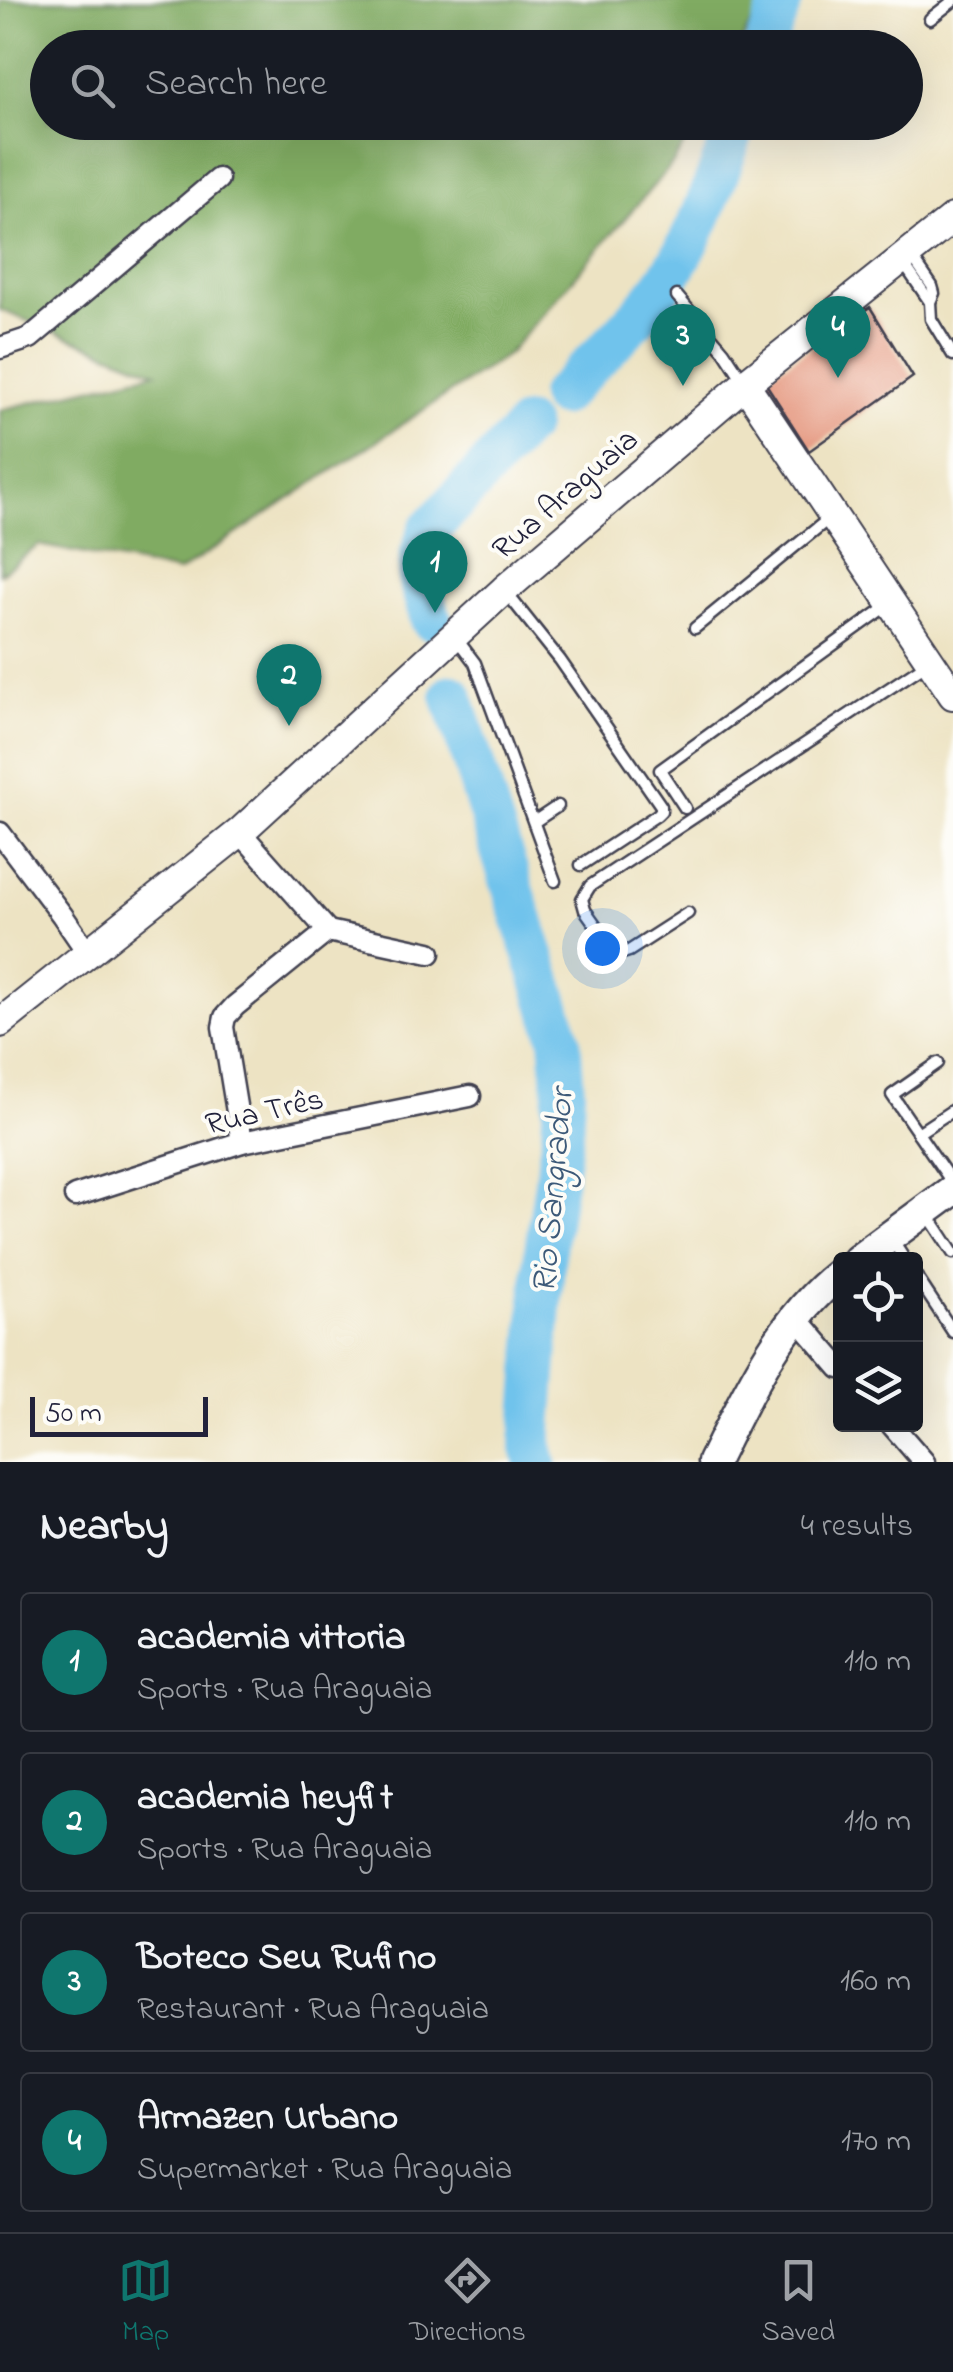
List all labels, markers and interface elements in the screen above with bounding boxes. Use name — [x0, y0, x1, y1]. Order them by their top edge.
search box — [30, 30, 923, 140]
text: Search here — [145, 57, 327, 113]
icon: search — [65, 58, 120, 113]
pin: 4 — [806, 296, 870, 378]
pin: 3 — [650, 304, 716, 386]
street label: Rua Araguaia — [483, 419, 650, 573]
pin: 1 — [402, 530, 468, 613]
pin: 2 — [256, 644, 322, 726]
your location — [577, 923, 628, 974]
street label: Rua Três — [201, 1077, 329, 1150]
water label: Rio Sangrador — [520, 1083, 590, 1296]
map controls — [833, 1252, 923, 1432]
button: locate — [833, 1252, 923, 1342]
button: layers — [833, 1342, 923, 1432]
scale bar — [30, 1392, 208, 1436]
text: 50 m — [45, 1394, 102, 1435]
text: Nearby — [40, 1497, 168, 1558]
text: 4 results — [801, 1504, 913, 1551]
text: academia vittoria — [137, 1611, 406, 1667]
text: 1 — [69, 1639, 80, 1686]
text: 110 m — [844, 1639, 911, 1686]
text: Sports · Rua Araguaia — [137, 1667, 432, 1714]
text: academia heyfit — [137, 1771, 393, 1827]
text: 2 — [67, 1799, 82, 1846]
text: 110 m — [844, 1799, 911, 1846]
text: Sports · Rua Araguaia — [137, 1827, 432, 1874]
text: Boteco Seu Rufino — [137, 1931, 436, 1987]
text: 3 — [68, 1959, 81, 2006]
text: 160 m — [840, 1959, 911, 2006]
text: Restaurant · Rua Araguaia — [137, 1987, 489, 2034]
text: Armazen Urbano — [137, 2091, 398, 2147]
text: 4 — [68, 2119, 81, 2166]
text: 170 m — [841, 2119, 911, 2166]
text: Supermarket · Rua Araguaia — [137, 2147, 512, 2194]
tab: Map — [118, 2253, 173, 2354]
tab: Directions — [409, 2253, 526, 2354]
tab: Saved — [762, 2253, 835, 2354]

